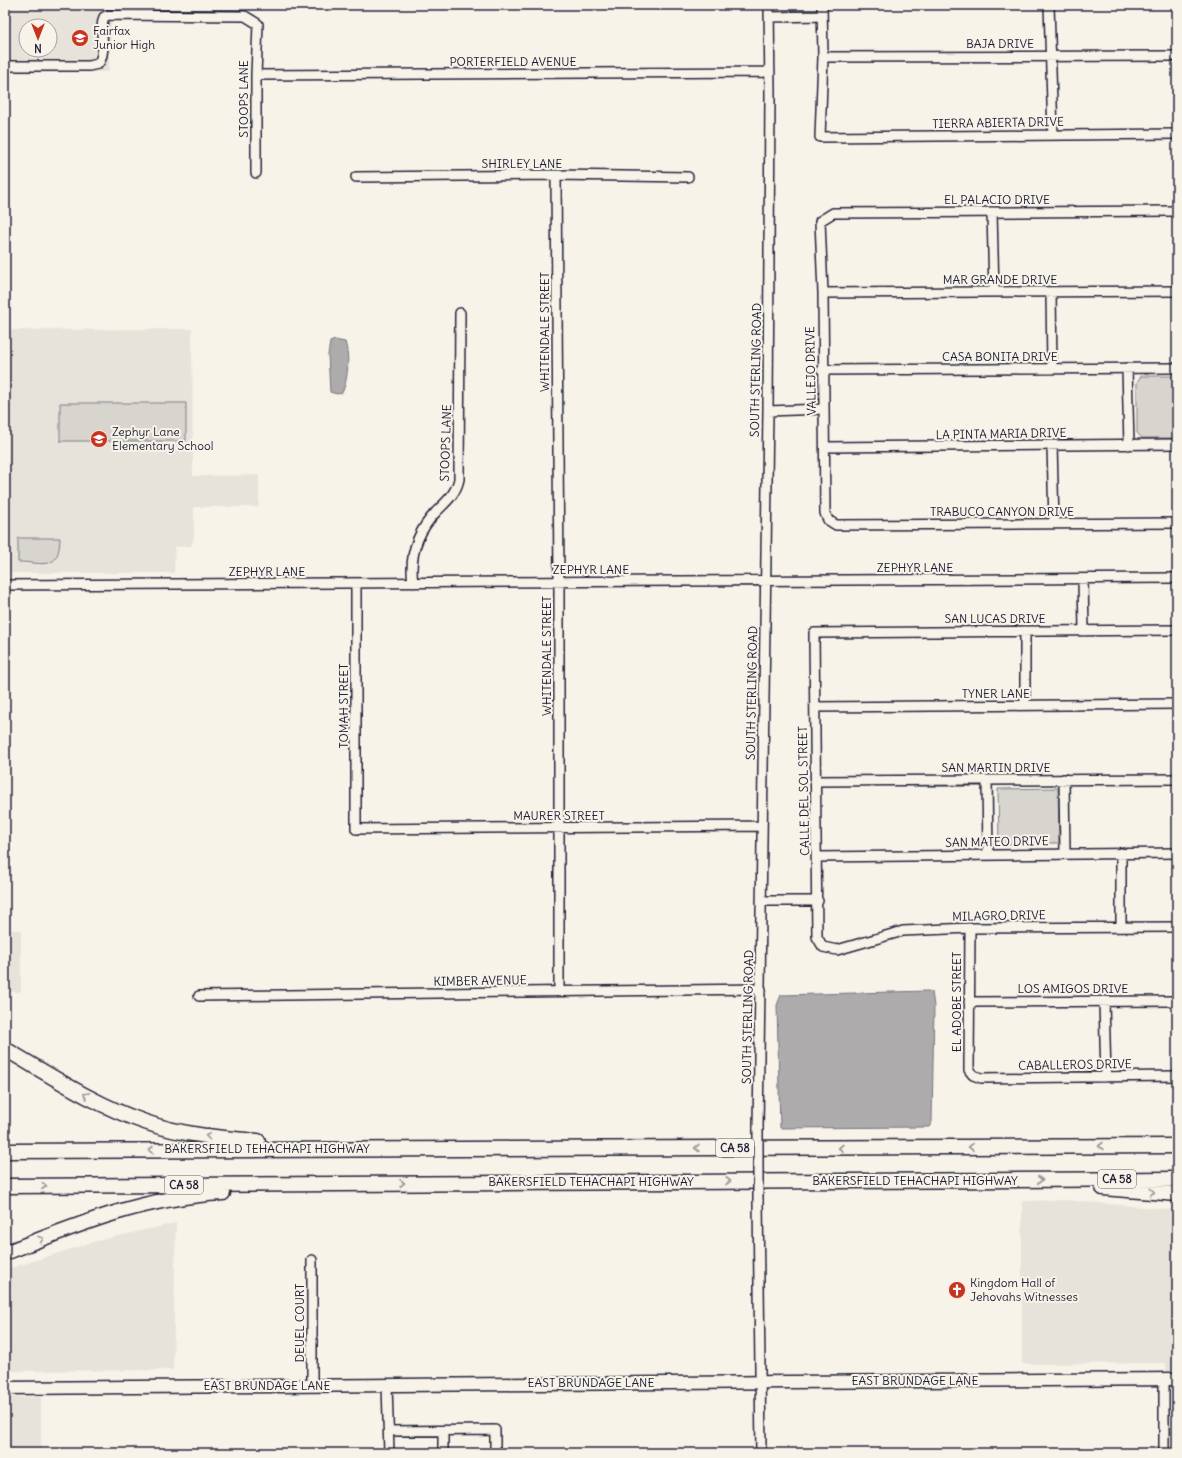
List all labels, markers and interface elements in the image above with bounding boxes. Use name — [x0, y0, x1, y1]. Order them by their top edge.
north arrow — [18, 18, 58, 58]
place label: Fairfax Junior High — [93, 23, 155, 52]
school or university icon: Fairfax Junior High — [70, 28, 90, 48]
street label: BAJA DRIVE — [966, 36, 1034, 51]
text: N — [34, 41, 42, 55]
street label: PORTERFIELD AVENUE — [449, 54, 577, 69]
street label: STOOPS LANE — [236, 60, 251, 138]
street label: TIERRA ABIERTA DRIVE — [932, 114, 1064, 131]
street label: SHIRLEY LANE — [482, 156, 562, 171]
street label: EL PALACIO DRIVE — [944, 192, 1050, 207]
street label: WHITENDALE STREET — [537, 272, 552, 392]
street label: MAR GRANDE DRIVE — [943, 272, 1057, 287]
street label: SOUTH STERLING ROAD — [747, 303, 764, 437]
street label: VALLEJO DRIVE — [802, 326, 819, 416]
street label: CASA BONITA DRIVE — [942, 349, 1058, 364]
street label: STOOPS LANE — [437, 404, 454, 482]
place label: Zephyr Lane Elementary School — [112, 424, 213, 453]
street label: LA PINTA MARIA DRIVE — [935, 425, 1067, 442]
school or university icon: Zephyr Lane Elementary School — [89, 429, 109, 449]
street label: TRABUCO CANYON DRIVE — [930, 504, 1074, 519]
street label: ZEPHYR LANE — [877, 560, 953, 575]
street label: ZEPHYR LANE — [553, 562, 629, 577]
street label: ZEPHYR LANE — [229, 564, 305, 579]
street label: WHITENDALE STREET — [539, 596, 554, 716]
street label: SAN LUCAS DRIVE — [945, 611, 1045, 626]
street label: SOUTH STERLING ROAD — [743, 626, 760, 760]
street label: TOMAH STREET — [336, 663, 351, 749]
street label: TYNER LANE — [962, 686, 1030, 701]
street label: CALLE DEL SOL STREET — [795, 726, 812, 856]
street label: SAN MARTIN DRIVE — [942, 760, 1050, 775]
street label: MAURER STREET — [513, 808, 605, 823]
street label: SAN MATEO DRIVE — [945, 833, 1049, 850]
street label: MILAGRO DRIVE — [952, 907, 1046, 924]
street label: SOUTH STERLING ROAD — [739, 950, 756, 1084]
street label: EL ADOBE STREET — [949, 952, 964, 1052]
street label: KIMBER AVENUE — [433, 972, 527, 989]
street label: LOS AMIGOS DRIVE — [1018, 981, 1128, 996]
street label: CABALLEROS DRIVE — [1018, 1056, 1132, 1073]
one-way arrow — [82, 1093, 90, 1100]
one-way arrow — [205, 1132, 211, 1141]
road number: CA 58 — [716, 1139, 754, 1157]
street label: BAKERSFIELD TEHACHAPI HIGHWAY — [164, 1141, 370, 1156]
one-way arrow — [1098, 1142, 1104, 1150]
one-way arrow — [968, 1143, 974, 1151]
one-way arrow — [694, 1144, 700, 1152]
one-way arrow — [838, 1144, 844, 1152]
one-way arrow — [148, 1146, 154, 1154]
road number: CA 58 — [1098, 1170, 1136, 1188]
street label: BAKERSFIELD TEHACHAPI HIGHWAY — [812, 1173, 1018, 1188]
street label: BAKERSFIELD TEHACHAPI HIGHWAY — [488, 1174, 694, 1189]
road number: CA 58 — [165, 1176, 203, 1194]
one-way arrow — [1037, 1176, 1043, 1184]
one-way arrow — [725, 1177, 731, 1185]
one-way arrow — [399, 1179, 405, 1187]
one-way arrow — [41, 1181, 47, 1190]
one-way arrow — [1149, 1187, 1155, 1196]
one-way arrow — [38, 1235, 45, 1243]
place label: Kingdom Hall of Jehovahs Witnesses — [970, 1275, 1078, 1304]
church icon: Kingdom Hall of Jehovahs Witnesses — [947, 1280, 967, 1300]
street label: DEUEL COURT — [292, 1284, 307, 1363]
street label: EAST BRUNDAGE LANE — [852, 1373, 978, 1388]
street label: EAST BRUNDAGE LANE — [528, 1375, 654, 1390]
street label: EAST BRUNDAGE LANE — [204, 1378, 330, 1393]

